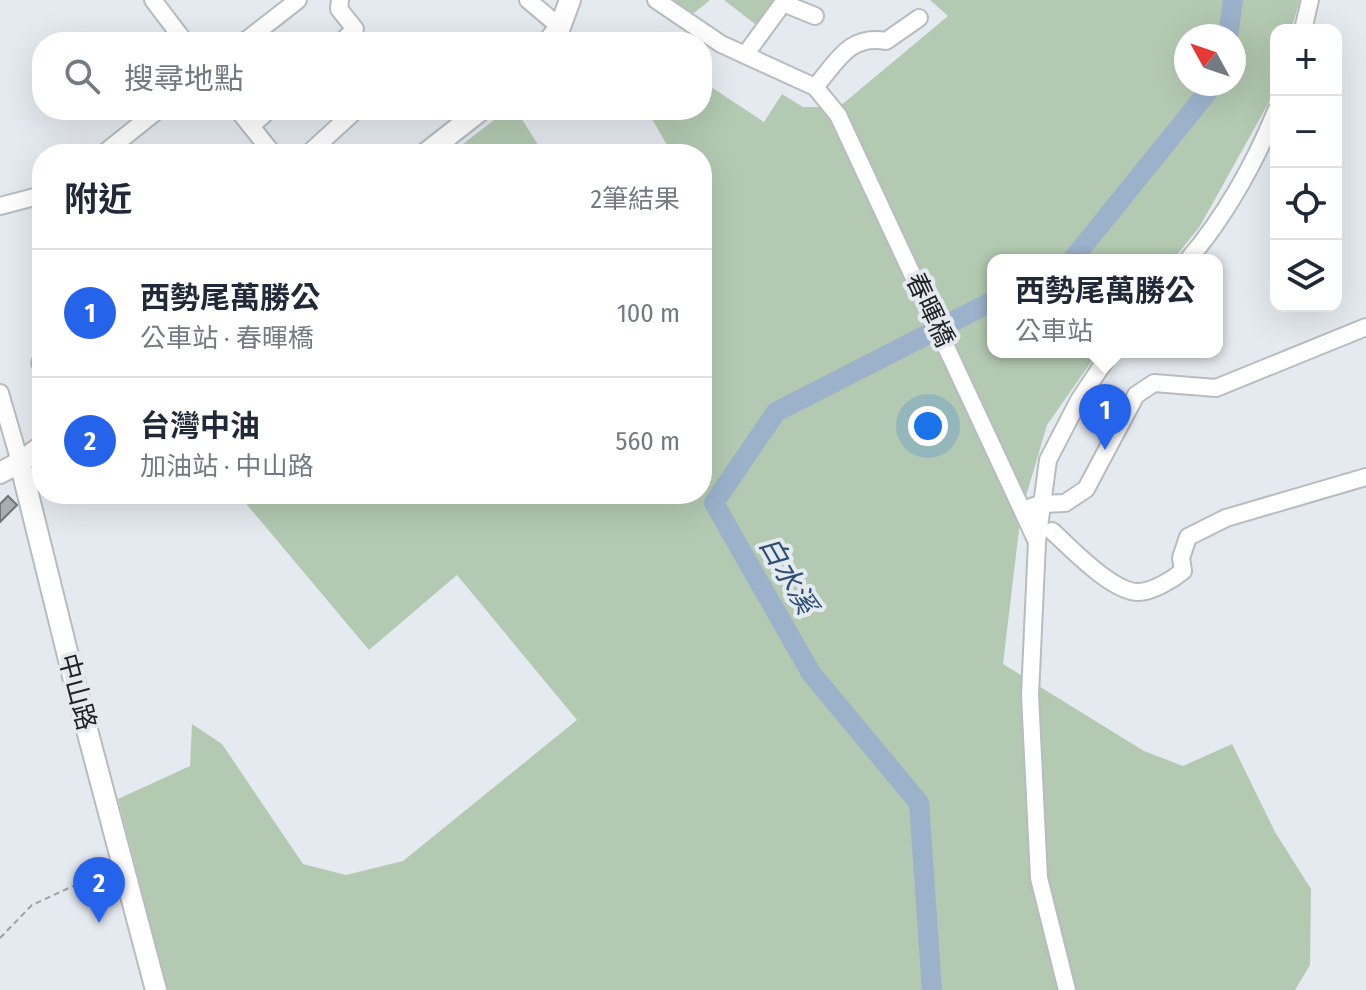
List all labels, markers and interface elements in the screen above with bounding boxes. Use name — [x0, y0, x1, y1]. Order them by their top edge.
north arrow — [1174, 24, 1246, 96]
map controls — [1270, 24, 1342, 312]
button: + — [1270, 24, 1342, 96]
search box — [32, 32, 712, 120]
icon: search — [60, 54, 104, 98]
text: 搜尋地點 — [124, 61, 244, 97]
button: − — [1270, 96, 1342, 168]
button: locate — [1270, 168, 1342, 240]
text: 附近 — [64, 179, 132, 220]
text: 2筆結果 — [591, 184, 680, 215]
button: layers — [1270, 240, 1342, 312]
popup — [987, 254, 1223, 358]
street label: 春暉橋 — [899, 268, 961, 352]
text: 西勢尾萬勝公 — [1015, 273, 1195, 309]
text: 西勢尾萬勝公 — [140, 280, 320, 316]
text: 1 — [85, 298, 96, 329]
text: 100 m — [617, 298, 680, 329]
text: 公車站 — [1015, 316, 1093, 347]
text: 公車站 · 春暉橋 — [140, 323, 314, 354]
pin: 1 — [1079, 384, 1131, 450]
your location — [908, 406, 948, 446]
text: 台灣中油 — [140, 408, 260, 444]
text: 2 — [84, 426, 96, 457]
text: 560 m — [616, 426, 680, 457]
text: 加油站 · 中山路 — [140, 451, 314, 482]
water label: 白水溪 — [753, 530, 825, 623]
street label: 中山路 — [52, 650, 102, 734]
pin: 2 — [73, 857, 125, 923]

